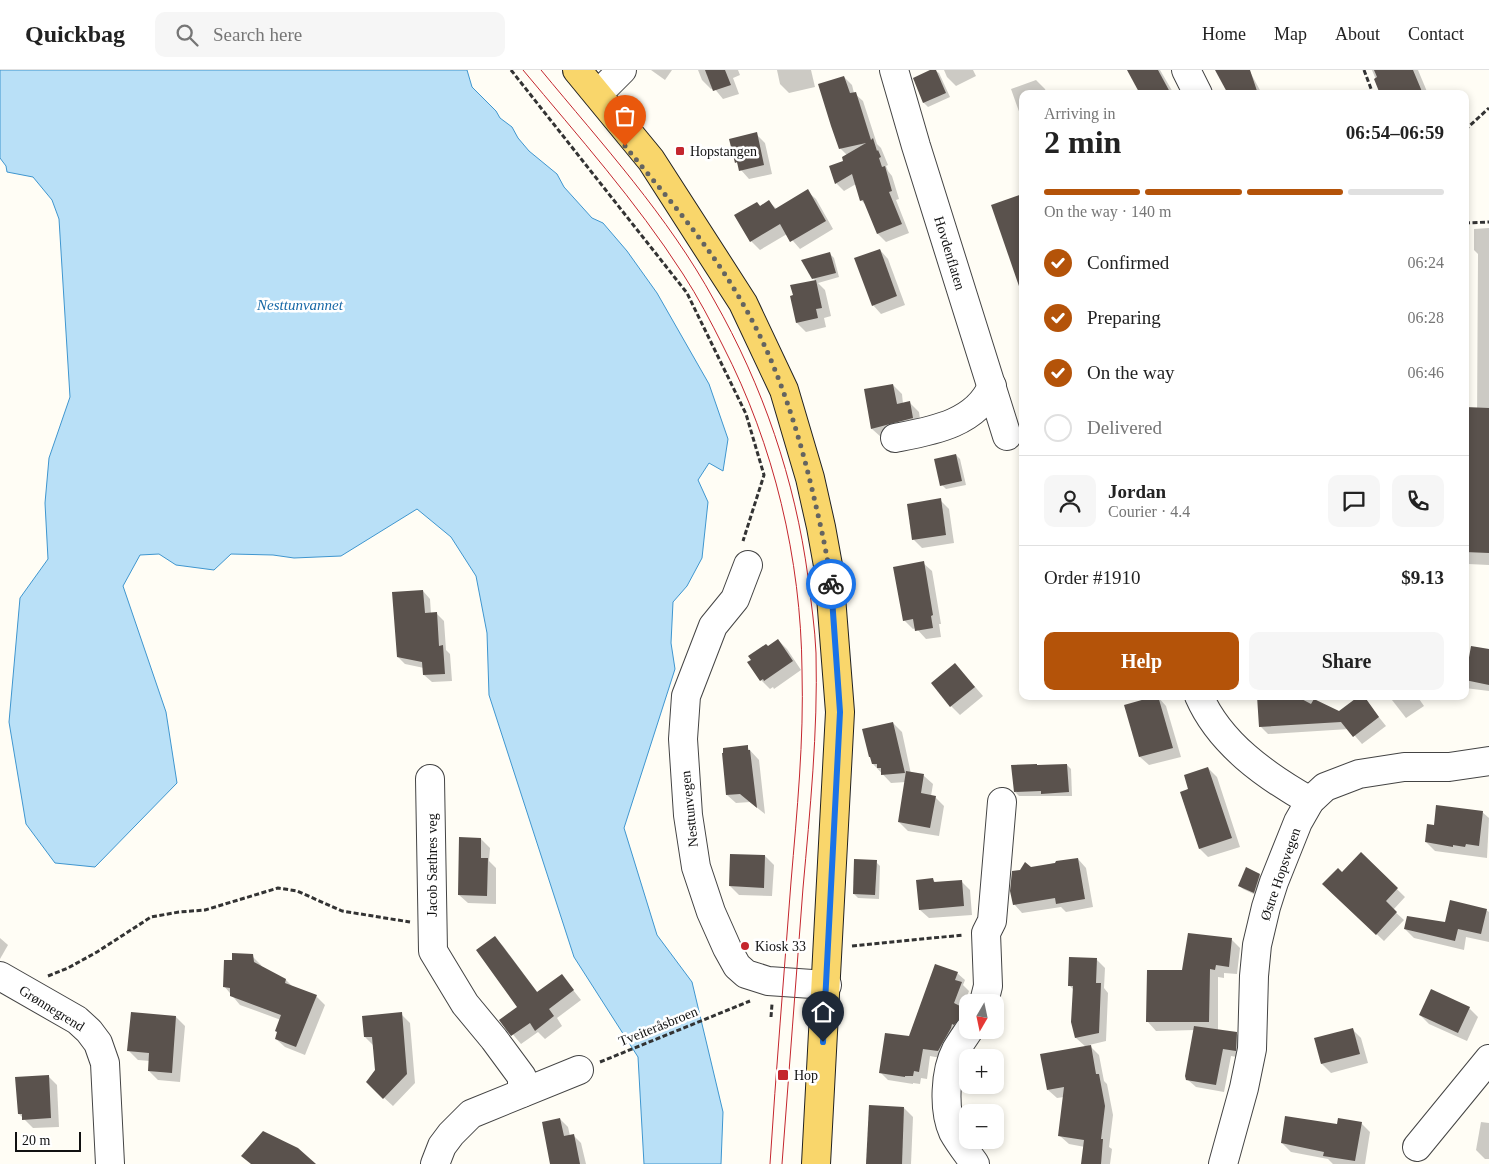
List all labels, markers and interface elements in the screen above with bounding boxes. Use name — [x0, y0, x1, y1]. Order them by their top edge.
search box — [155, 12, 505, 57]
text: Quickbag — [25, 21, 125, 47]
icon: search — [173, 21, 201, 49]
text: Search here — [213, 24, 302, 45]
text: Home — [1202, 24, 1246, 44]
text: Map — [1274, 24, 1307, 44]
text: About — [1335, 24, 1380, 44]
text: Contact — [1408, 24, 1464, 44]
pin — [604, 95, 646, 146]
icon: bag — [611, 102, 639, 130]
text: Arriving in — [1044, 105, 1116, 122]
text: 06:54–06:59 — [1346, 122, 1444, 143]
text: 2 min — [1044, 124, 1121, 160]
place label: Hopstangen — [690, 144, 757, 159]
marker: Hopstangen — [674, 145, 686, 157]
text: On the way · 140 m — [1044, 203, 1172, 220]
street label: Hovdenflaten — [931, 215, 968, 292]
icon: check — [1044, 249, 1072, 277]
text: Confirmed — [1087, 252, 1169, 273]
text: 06:24 — [1408, 254, 1444, 271]
water label: Nesttunvannet — [256, 297, 344, 313]
icon: check — [1044, 304, 1072, 332]
text: Preparing — [1087, 307, 1161, 328]
text: 06:28 — [1408, 309, 1444, 326]
icon: check — [1044, 359, 1072, 387]
text: On the way — [1087, 362, 1175, 383]
text: 06:46 — [1408, 364, 1444, 381]
text: Delivered — [1087, 417, 1162, 438]
button: person — [1044, 475, 1096, 527]
button: chat — [1328, 475, 1380, 527]
button: phone — [1392, 475, 1444, 527]
text: Jordan — [1108, 481, 1166, 502]
text: Courier · 4.4 — [1108, 503, 1190, 520]
courier — [806, 559, 856, 609]
text: Order #1910 — [1044, 567, 1141, 588]
text: $9.13 — [1401, 567, 1444, 588]
icon: bike — [817, 570, 845, 598]
button: Help — [1044, 632, 1239, 690]
button: Share — [1249, 632, 1444, 690]
street label: Nesttunvegen — [678, 770, 701, 848]
street label: Jacob Sæthres veg — [425, 813, 440, 917]
street label: Østre Hopsvegen — [1258, 826, 1303, 922]
place label: Kiosk 33 — [755, 939, 806, 954]
marker: Kiosk 33 — [739, 940, 751, 952]
street label: Grønnegrend — [16, 982, 87, 1034]
pin — [802, 991, 844, 1042]
north arrow — [959, 994, 1004, 1039]
map controls — [959, 994, 1004, 1149]
icon: home — [809, 998, 837, 1026]
street label: Tveiteråsbroen — [616, 1004, 700, 1049]
button: + — [959, 1049, 1004, 1094]
marker: Hop — [776, 1068, 790, 1082]
place label: Hop — [794, 1068, 818, 1083]
button: − — [959, 1104, 1004, 1149]
scale bar — [15, 1129, 81, 1152]
text: 20 m — [22, 1133, 50, 1148]

